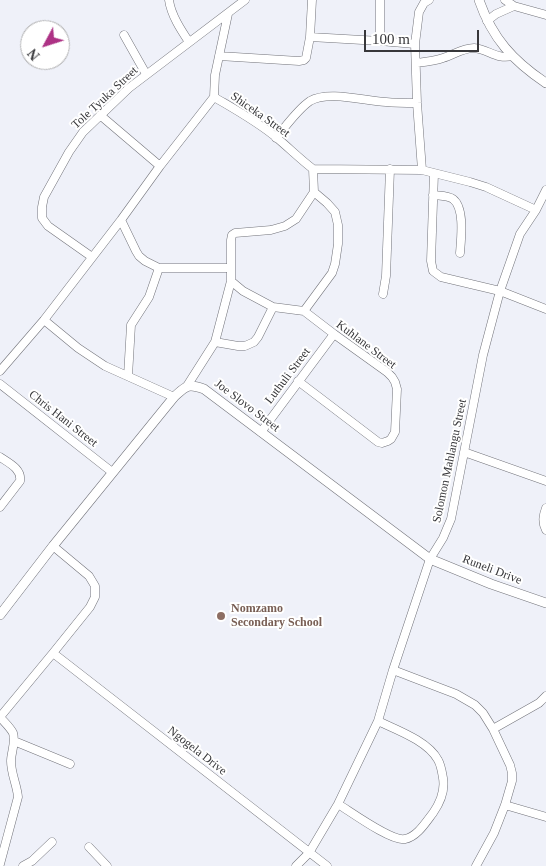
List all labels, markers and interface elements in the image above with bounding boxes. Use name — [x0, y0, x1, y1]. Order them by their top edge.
north arrow — [20, 20, 70, 70]
scale bar — [366, 20, 481, 52]
text: 100 m — [372, 31, 410, 47]
text: N — [25, 46, 43, 63]
street label: Tole Tyuka Street — [69, 64, 141, 132]
street label: Shiceka Street — [228, 89, 292, 141]
street label: Kuhlane Street — [333, 318, 399, 372]
street label: Luthuli Street — [262, 345, 314, 407]
street label: Joe Slovo Street — [212, 377, 282, 435]
street label: Chris Hani Street — [26, 388, 100, 450]
street label: Solomon Mahlangu Street — [430, 398, 470, 524]
street label: Runeli Drive — [460, 552, 524, 588]
place label: Nomzamo Secondary School — [231, 602, 322, 630]
marker: Nomzamo Secondary School — [215, 610, 227, 622]
street label: Ngogela Drive — [165, 723, 229, 779]

